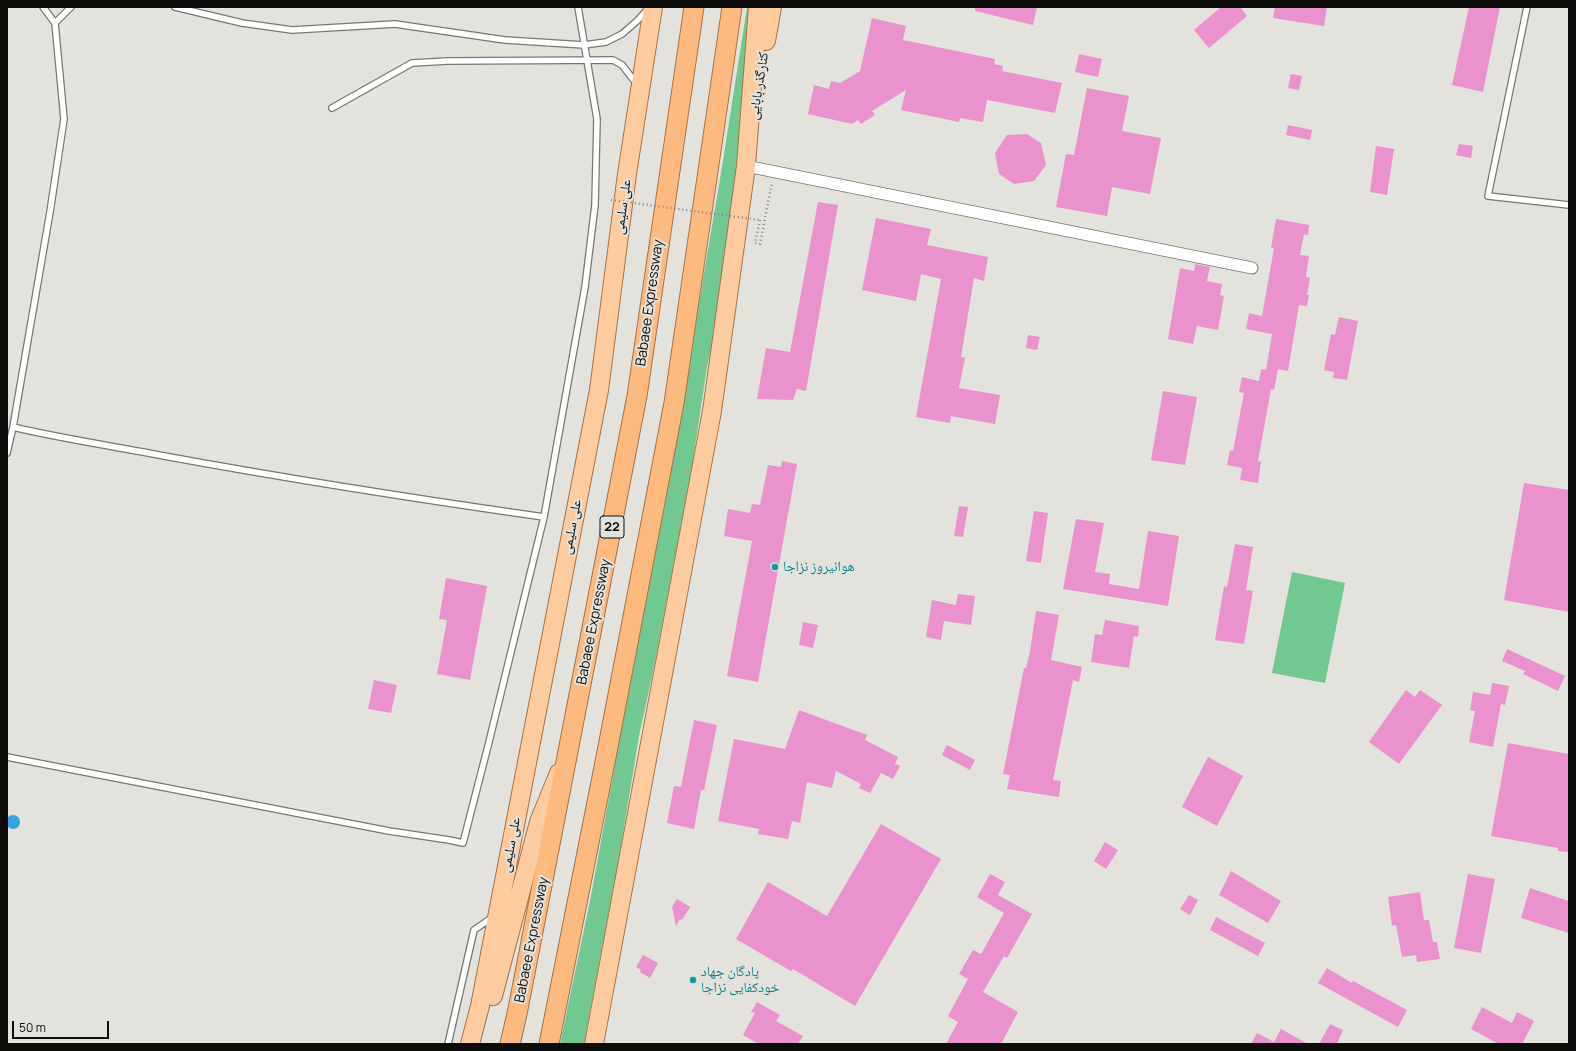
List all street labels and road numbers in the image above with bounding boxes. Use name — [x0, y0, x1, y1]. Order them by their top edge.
street label: کنارگذر بابایی — [745, 51, 773, 121]
street label: علی سلیمی — [611, 178, 635, 236]
street label: Babaee Expressway — [633, 239, 667, 367]
street label: علی سلیمی — [558, 498, 586, 556]
road number: 22 — [600, 516, 624, 538]
street label: Babaee Expressway — [574, 558, 614, 686]
street label: علی سلیمی — [497, 816, 525, 874]
street label: Babaee Expressway — [512, 876, 552, 1004]

